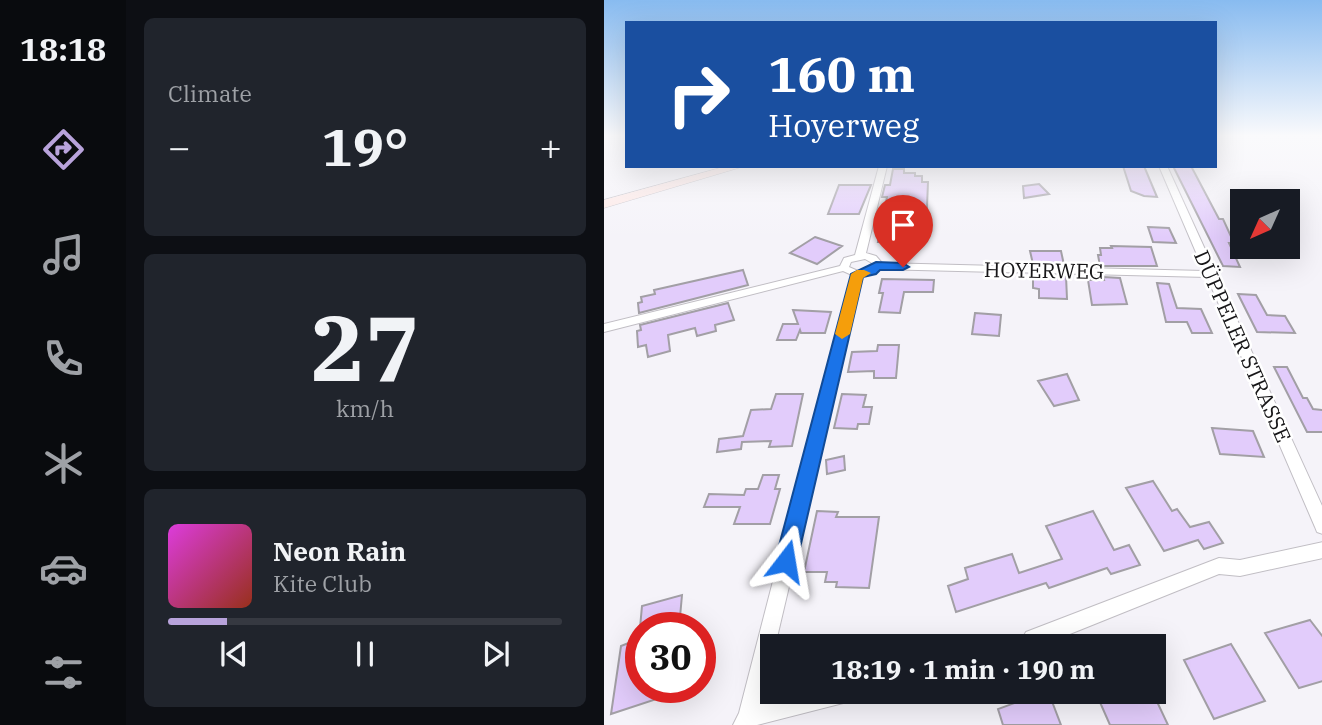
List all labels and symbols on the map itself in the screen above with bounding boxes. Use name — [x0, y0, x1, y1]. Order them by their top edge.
north arrow — [1230, 189, 1300, 259]
pin — [873, 195, 933, 267]
street label: DÜPPELER STRASSE — [1188, 246, 1298, 446]
street label: HOYERWEG — [984, 255, 1104, 285]
position arrow — [749, 524, 823, 598]
speed limit sign: 30 — [625, 612, 716, 703]

